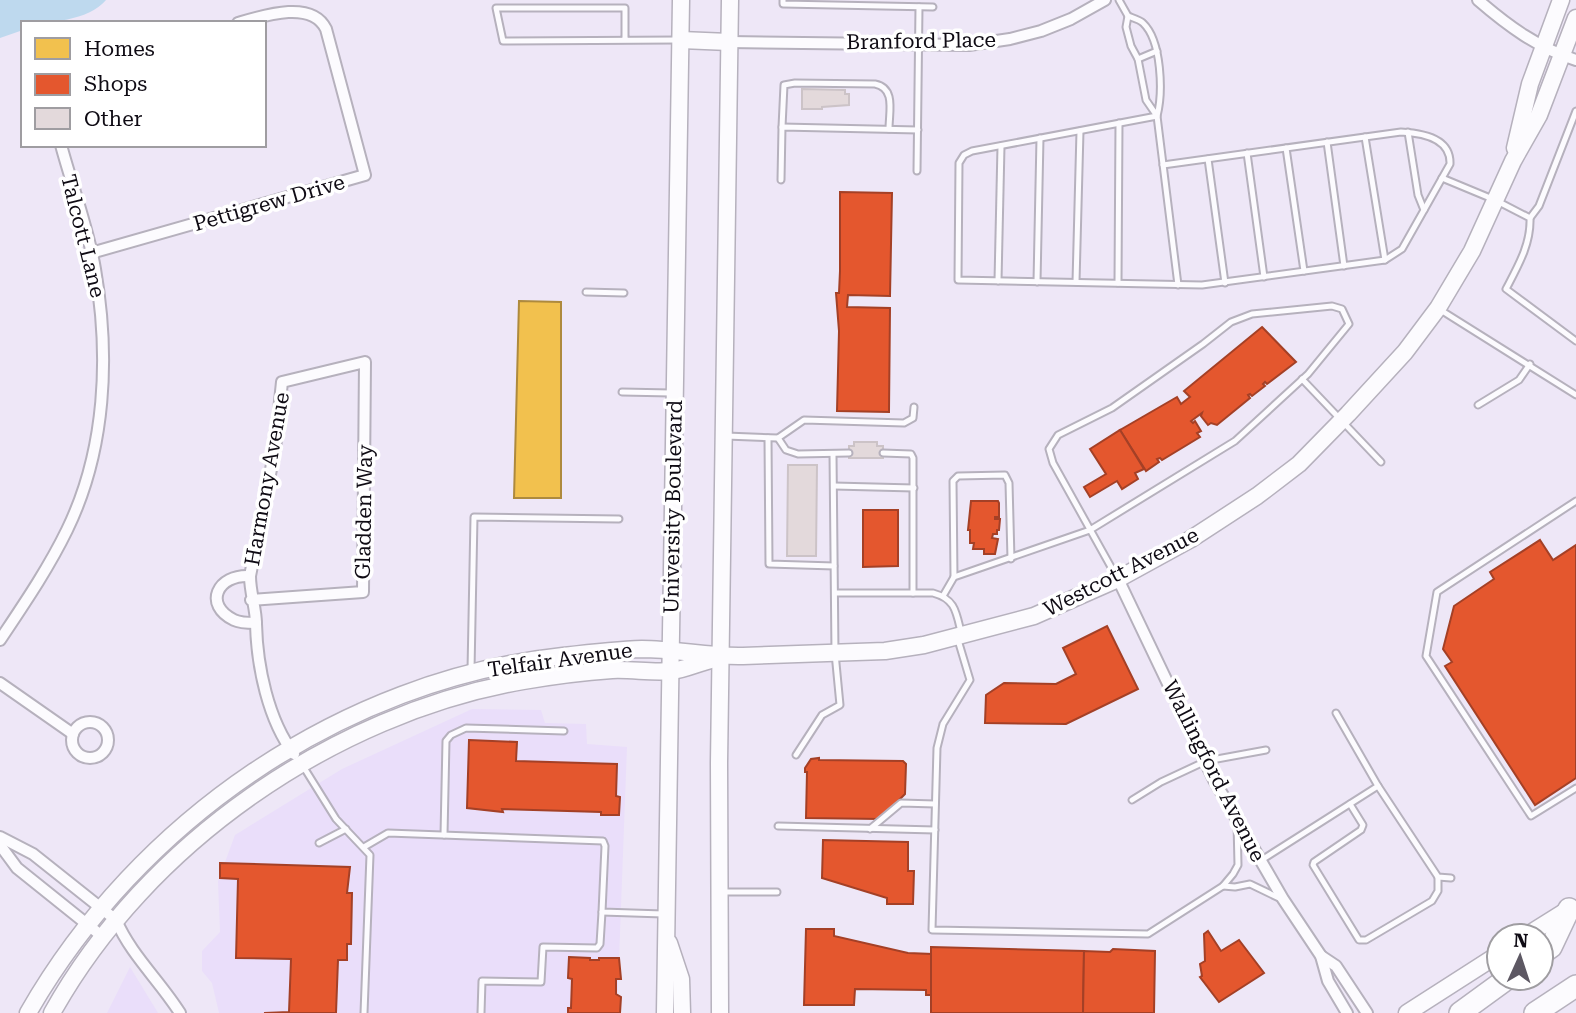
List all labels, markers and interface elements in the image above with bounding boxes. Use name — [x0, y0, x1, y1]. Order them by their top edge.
legend — [21, 21, 266, 147]
street label: Branford Place — [846, 28, 996, 54]
text: Homes — [84, 37, 155, 61]
text: Shops — [84, 72, 147, 96]
text: Other — [84, 107, 143, 131]
street label: Pettigrew Drive — [191, 170, 347, 236]
street label: Talcott Lane — [56, 172, 110, 300]
street label: Harmony Avenue — [240, 390, 294, 568]
street label: University Boulevard — [659, 399, 687, 614]
street label: Gladden Way — [351, 444, 377, 580]
street label: Westcott Avenue — [1040, 523, 1202, 621]
street label: Telfair Avenue — [486, 638, 634, 682]
street label: Wallingford Avenue — [1158, 676, 1270, 866]
north arrow — [1485, 922, 1555, 992]
text: N — [1513, 929, 1529, 952]

